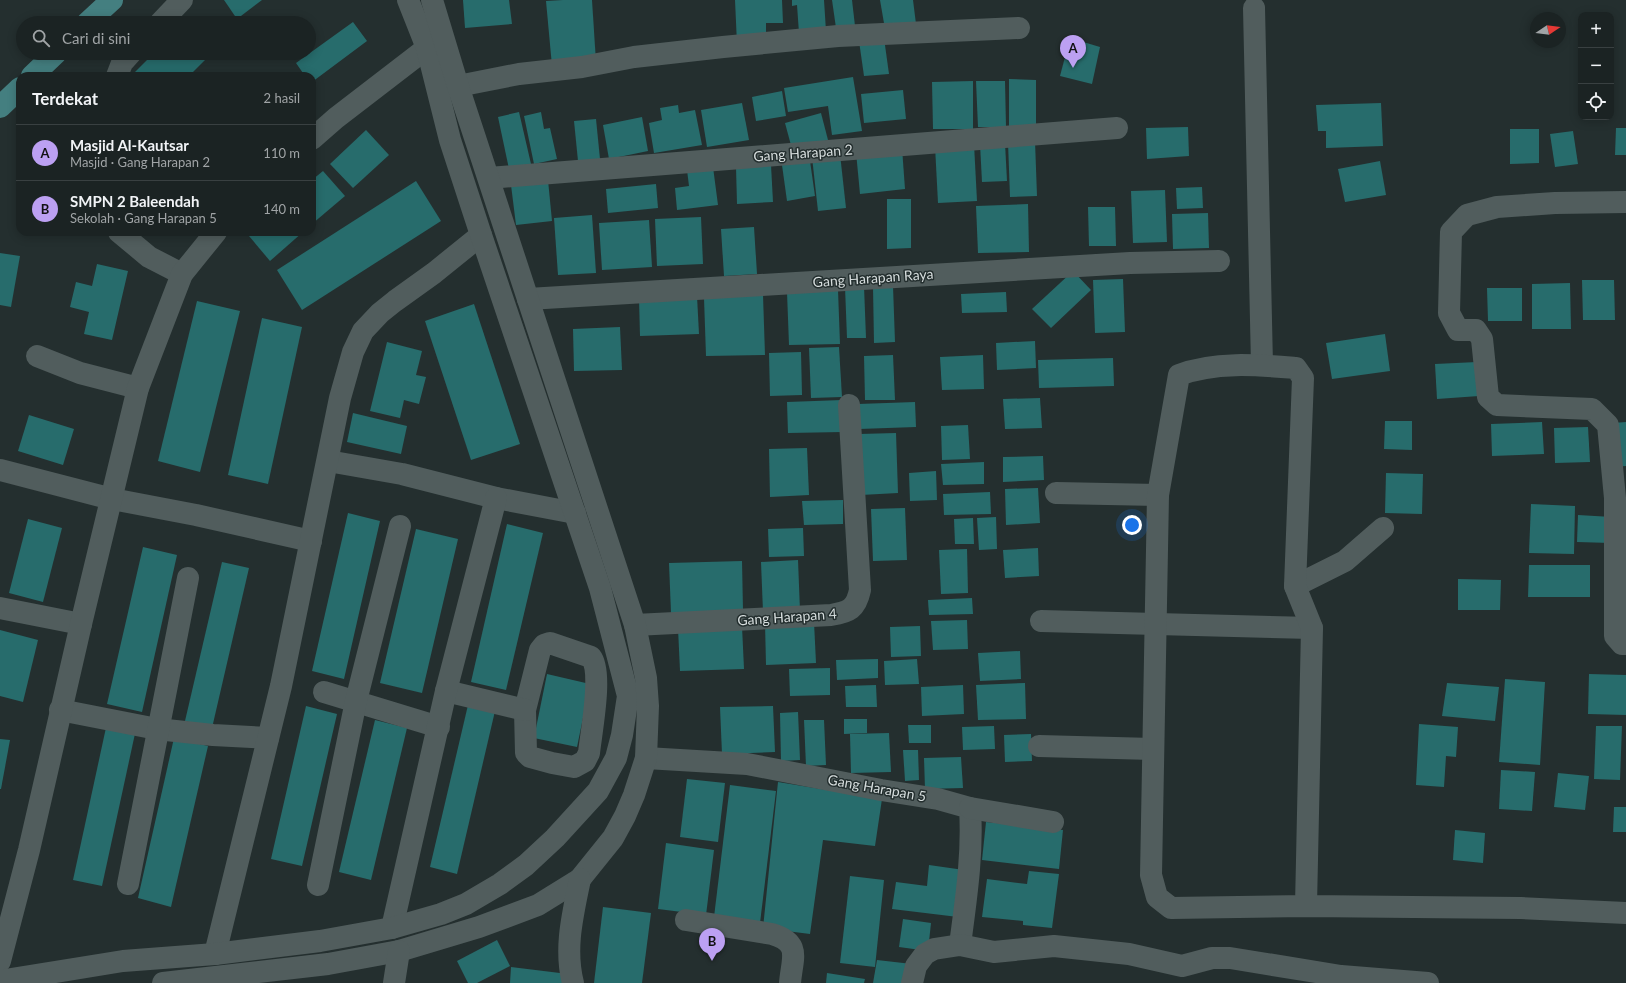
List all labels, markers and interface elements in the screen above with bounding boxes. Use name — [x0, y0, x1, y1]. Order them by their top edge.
north arrow — [1530, 12, 1566, 48]
map controls — [1578, 12, 1614, 120]
button: + — [1578, 12, 1614, 48]
search box — [16, 16, 316, 60]
icon: search — [30, 27, 52, 49]
text: Cari di sini — [62, 29, 130, 47]
pin: A — [1060, 35, 1086, 68]
button: − — [1578, 48, 1614, 84]
button: locate — [1578, 84, 1614, 120]
text: Terdekat — [32, 88, 98, 109]
text: 2 hasil — [264, 90, 300, 106]
text: Masjid Al-Kautsar — [70, 136, 189, 154]
street label: Gang Harapan 2 — [753, 141, 853, 164]
text: A — [40, 145, 50, 161]
text: 110 m — [263, 145, 300, 161]
text: Masjid · Gang Harapan 2 — [70, 154, 210, 170]
text: SMPN 2 Baleendah — [70, 192, 199, 210]
text: B — [41, 201, 49, 217]
text: 140 m — [263, 201, 300, 217]
text: Sekolah · Gang Harapan 5 — [70, 210, 217, 226]
street label: Gang Harapan Raya — [812, 265, 934, 290]
your location — [1122, 515, 1142, 535]
street label: Gang Harapan 4 — [737, 605, 837, 628]
street label: Gang Harapan 5 — [827, 770, 928, 805]
pin: B — [699, 928, 725, 961]

